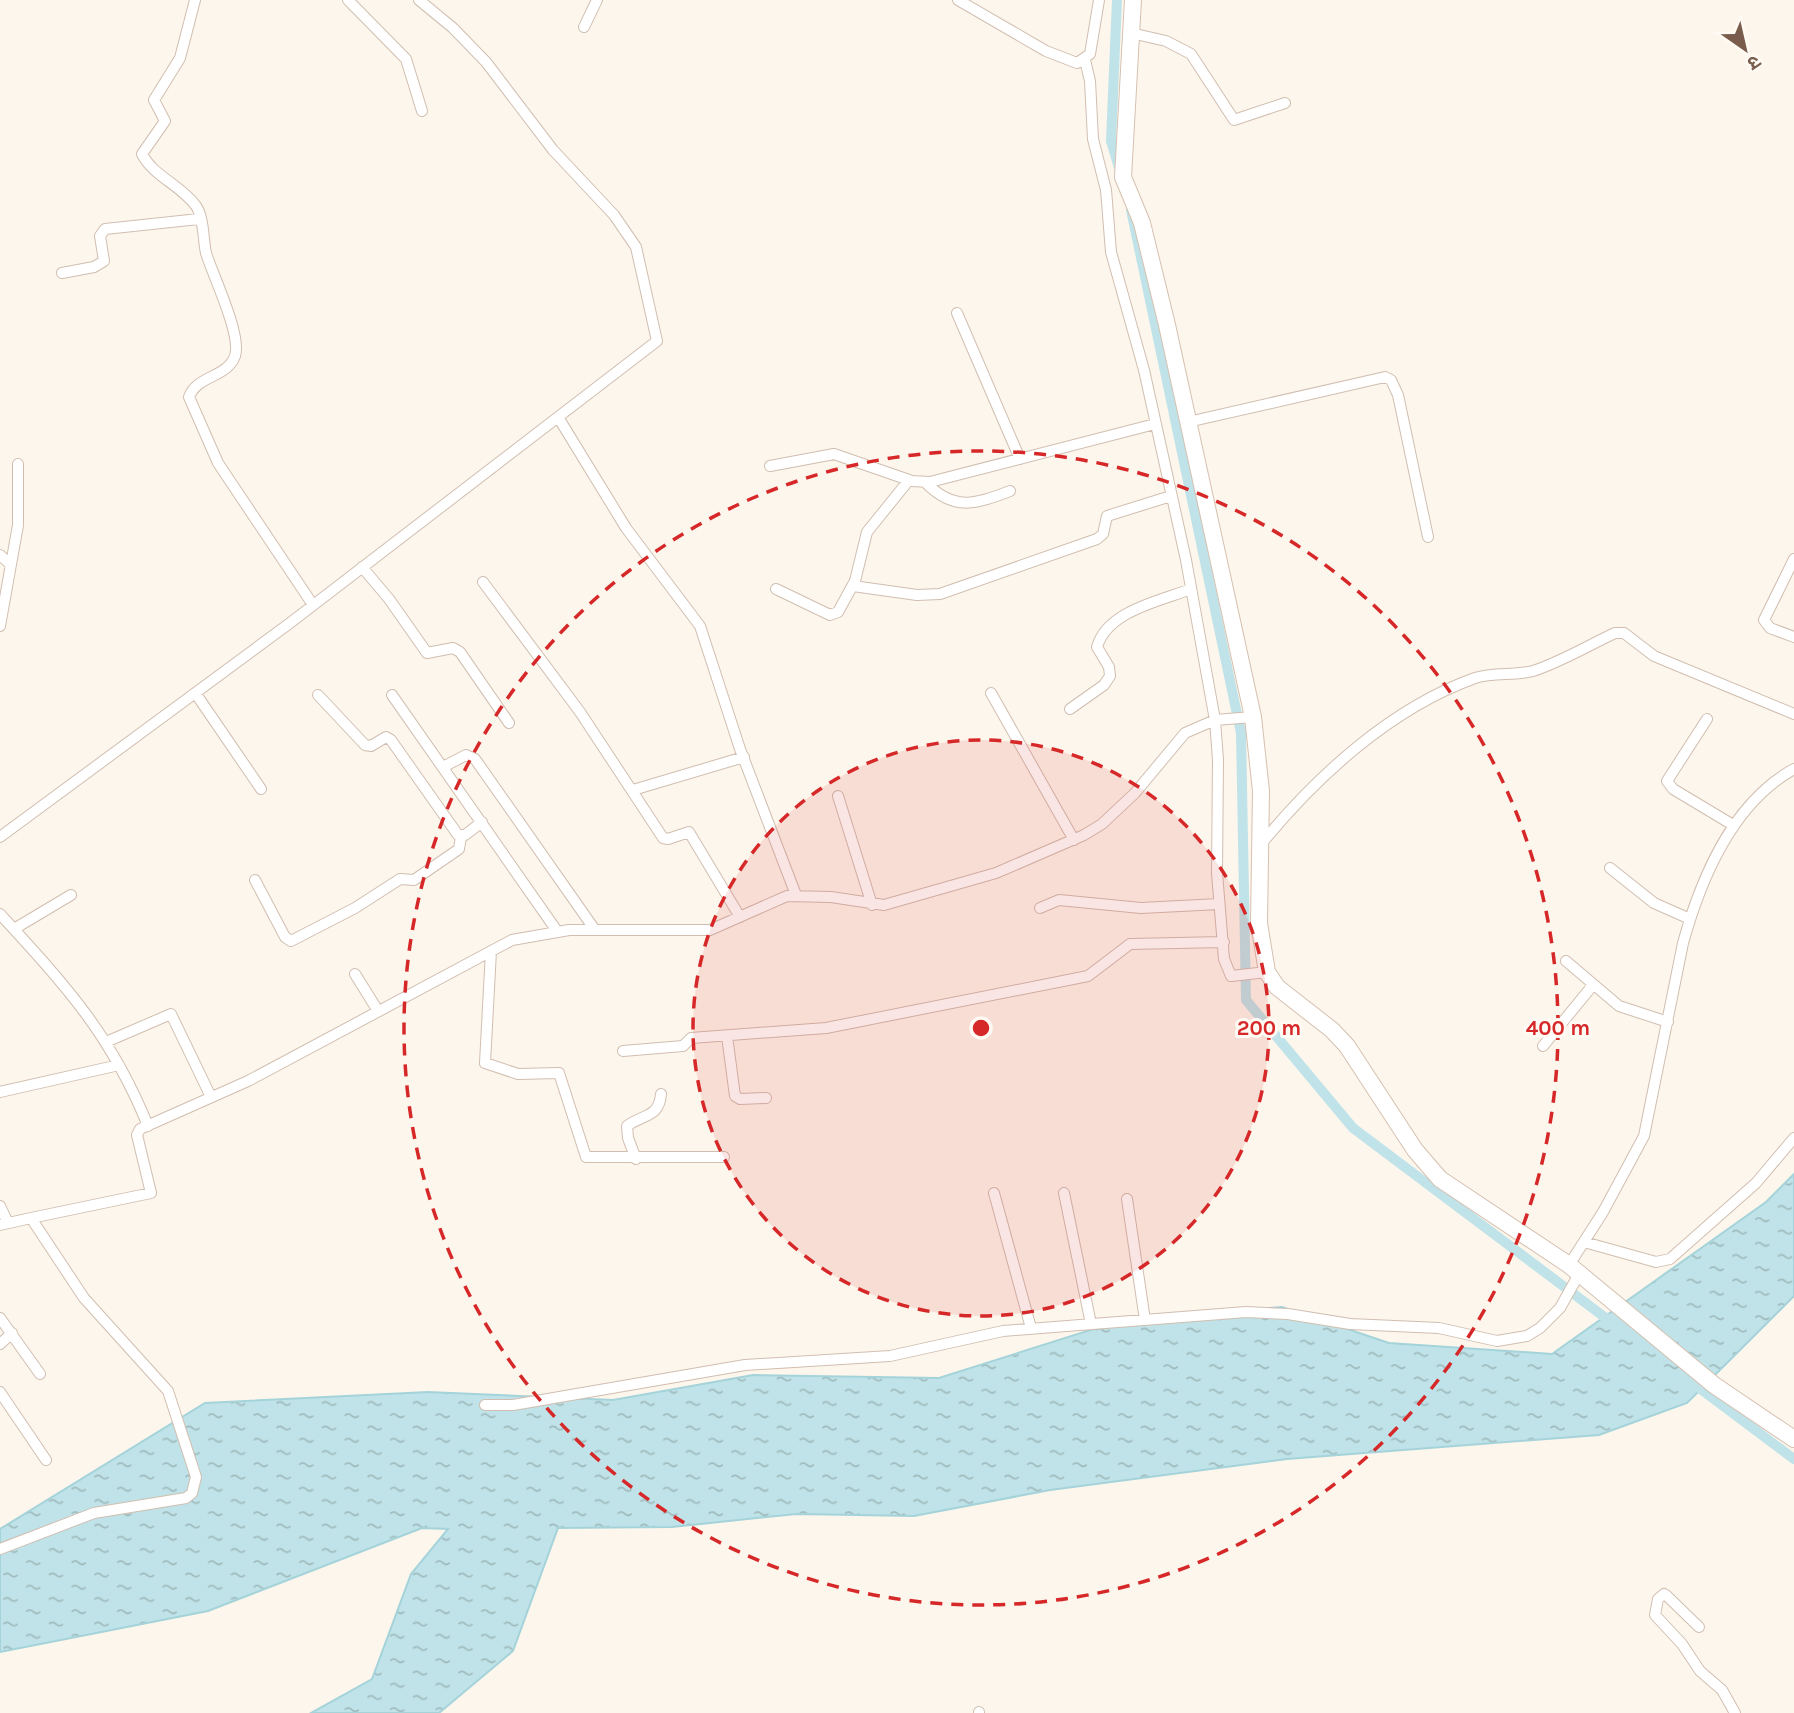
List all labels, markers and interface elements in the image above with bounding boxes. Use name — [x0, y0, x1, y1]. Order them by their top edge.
north arrow — [1710, 14, 1780, 84]
text: उ — [1742, 50, 1765, 75]
centre of rings — [969, 1016, 993, 1040]
text: 200 m — [1237, 1016, 1301, 1040]
text: 400 m — [1526, 1016, 1590, 1040]

